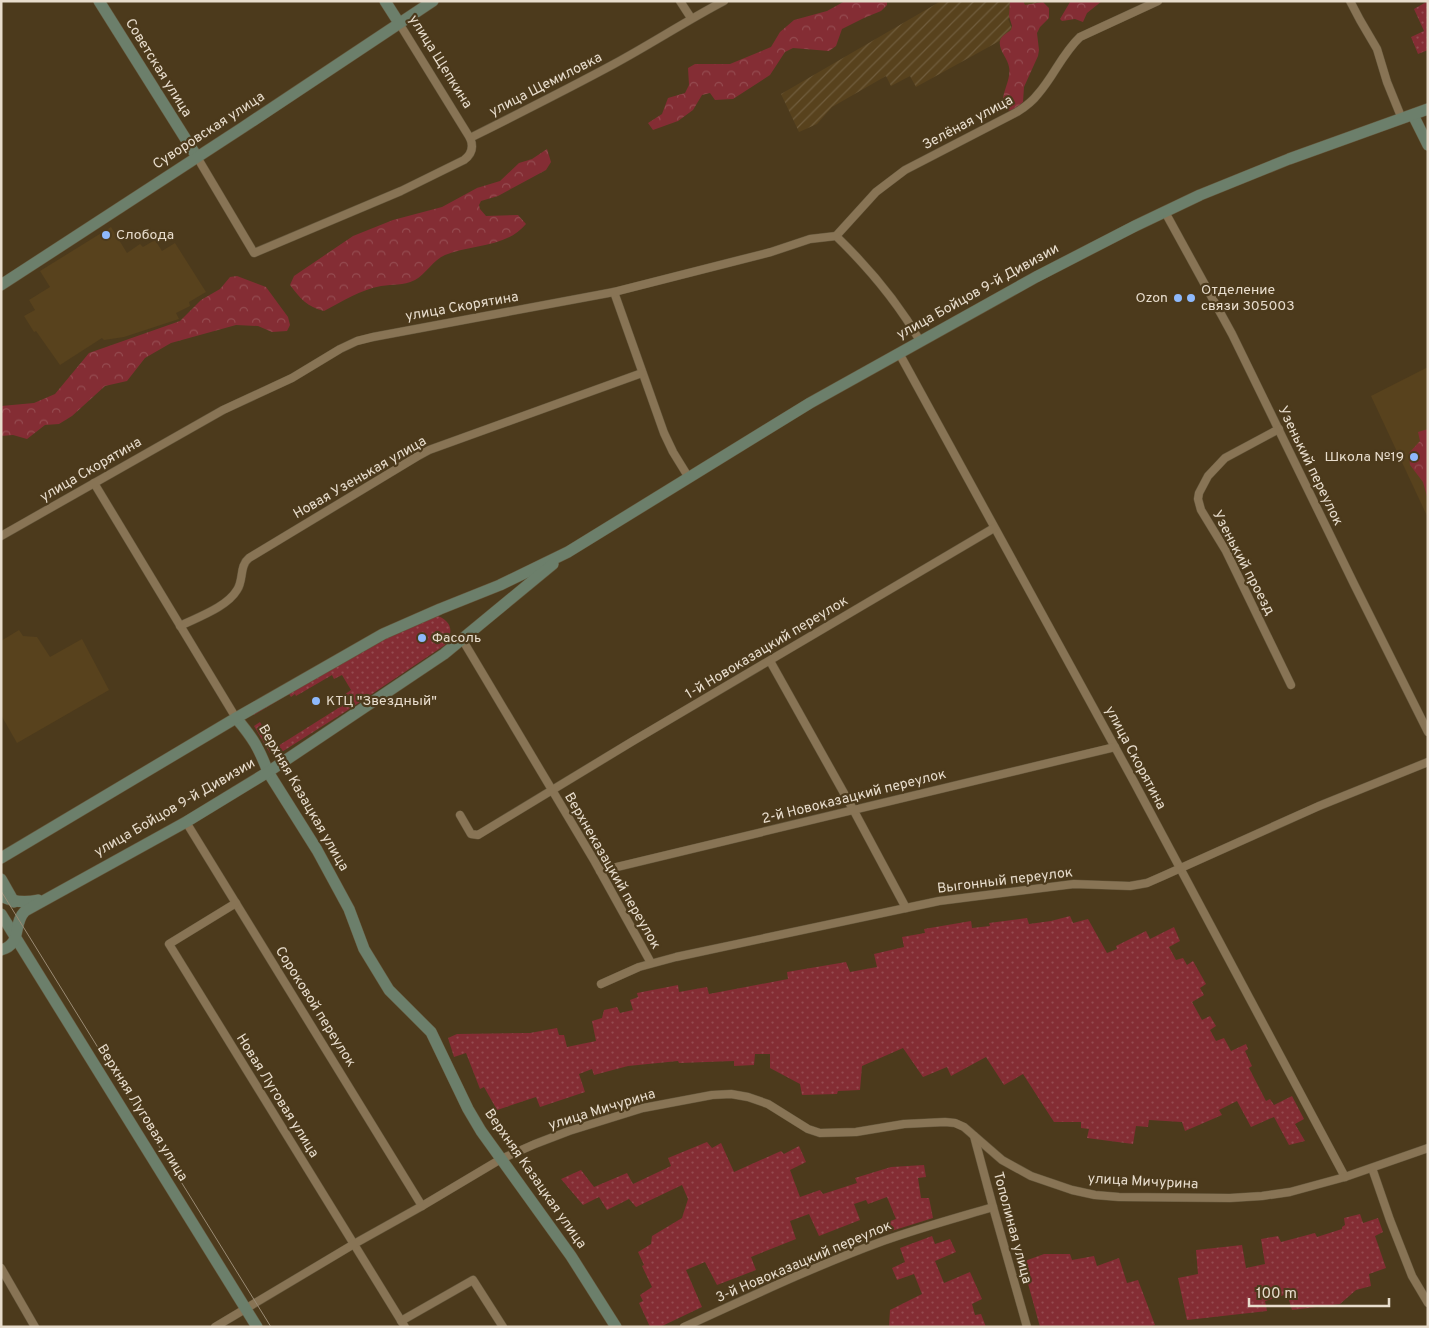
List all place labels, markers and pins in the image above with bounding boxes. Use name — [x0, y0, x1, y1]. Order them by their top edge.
place label: Слобода — [116, 227, 174, 244]
marker: Слобода — [100, 229, 112, 241]
place label: Отделение связи 305003 — [1201, 282, 1295, 315]
place label: Ozon — [1135, 290, 1168, 307]
marker: Ozon — [1172, 292, 1184, 304]
marker: Отделение связи 305003 — [1185, 292, 1197, 304]
place label: Школа №19 — [1324, 449, 1404, 466]
marker: Школа №19 — [1408, 451, 1420, 463]
place label: Фасоль — [432, 630, 481, 647]
marker: Фасоль — [416, 632, 428, 644]
place label: КТЦ "Звездный" — [326, 693, 437, 710]
marker: КТЦ "Звездный" — [310, 695, 322, 707]

